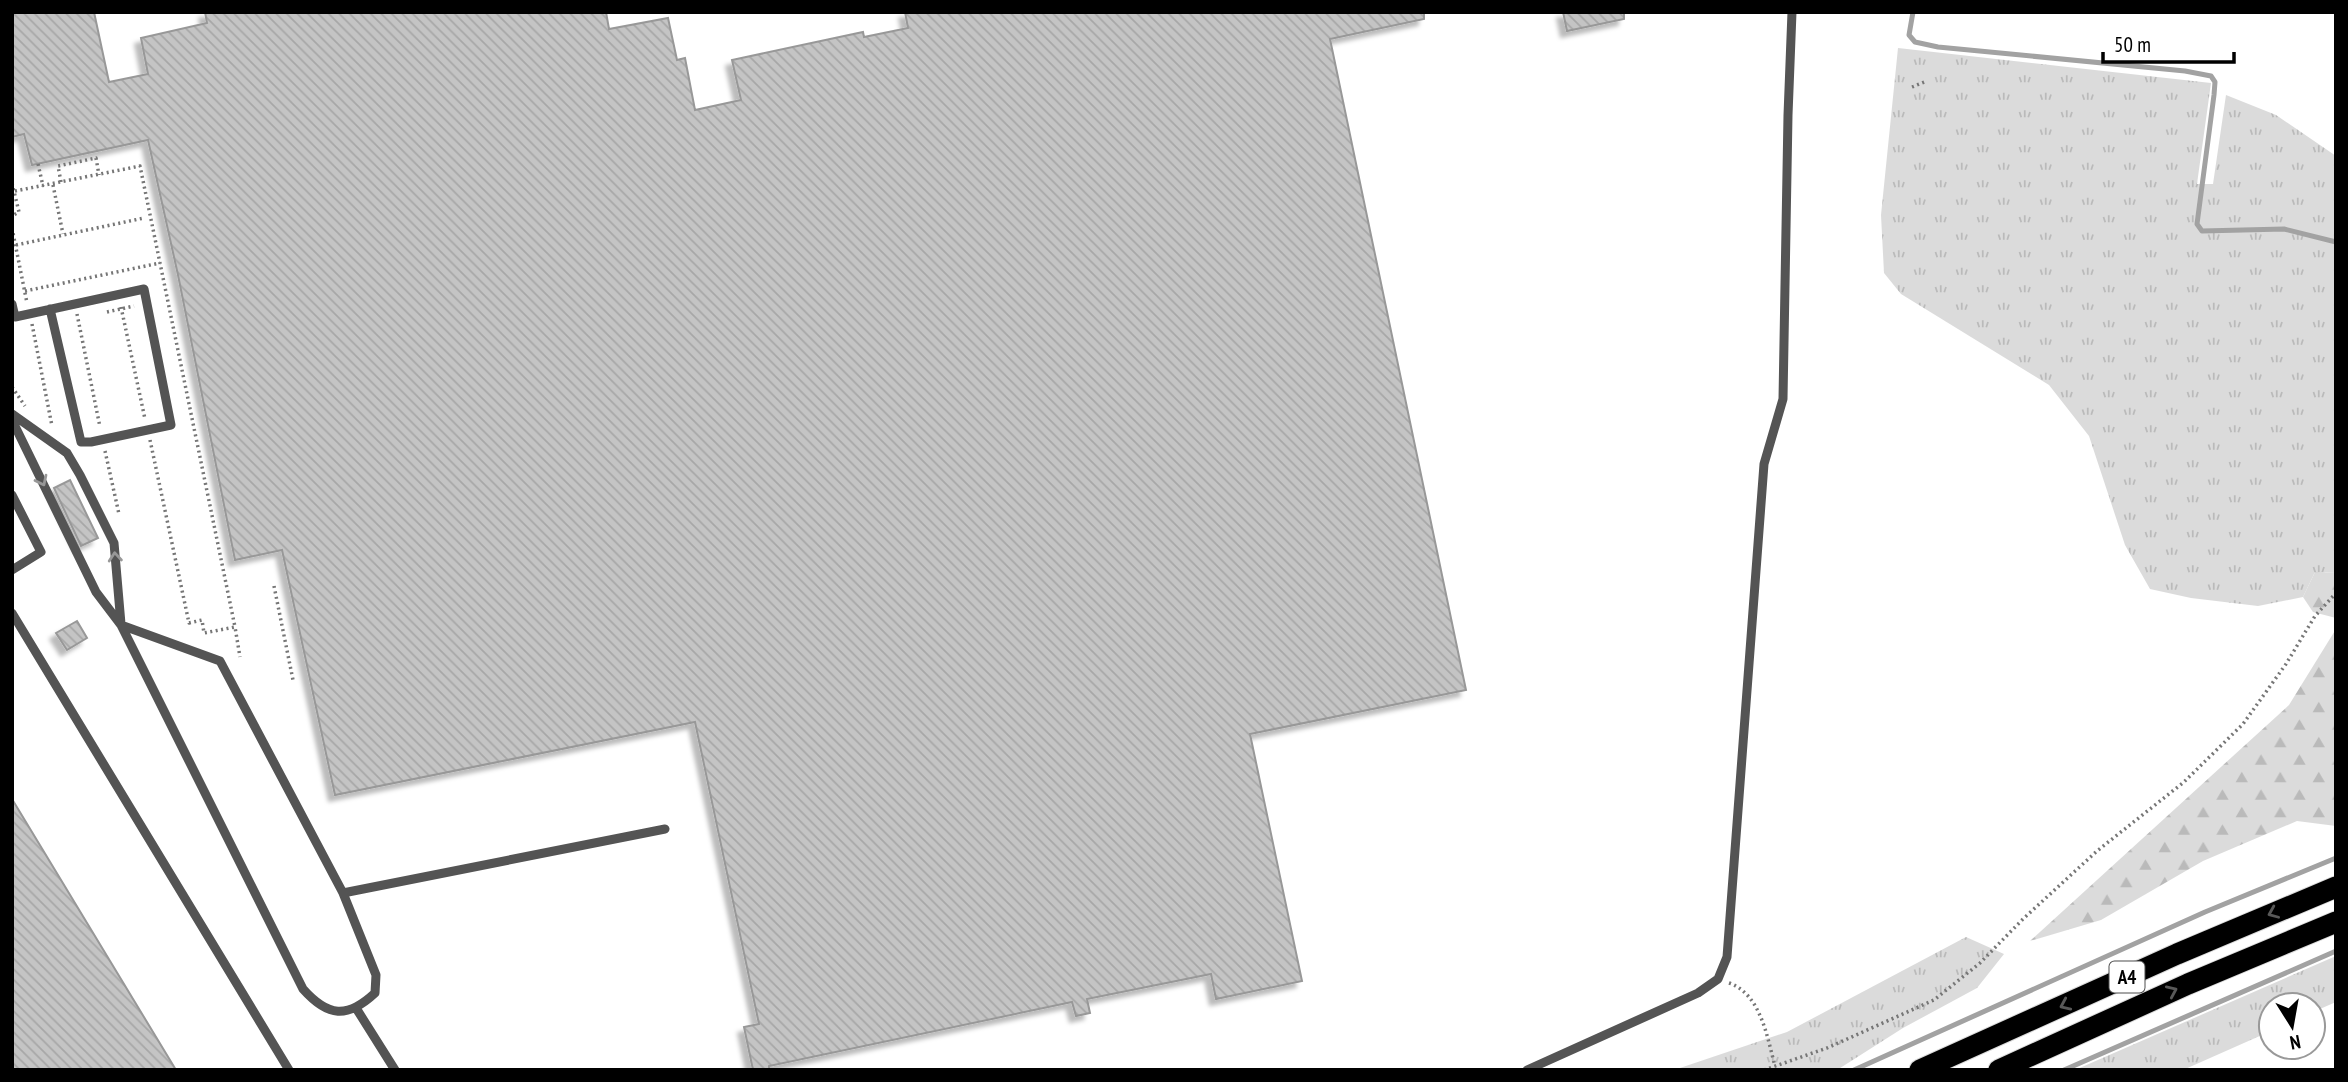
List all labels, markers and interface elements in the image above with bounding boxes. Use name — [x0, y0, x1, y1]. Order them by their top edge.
scale bar — [2103, 21, 2234, 65]
text: 50 m — [2114, 31, 2151, 58]
one-way arrow — [34, 474, 48, 486]
one-way arrow — [108, 552, 123, 563]
one-way arrow — [2268, 905, 2280, 919]
road number: A4 — [2110, 962, 2144, 993]
one-way arrow — [2165, 985, 2178, 999]
north arrow — [2257, 991, 2327, 1061]
one-way arrow — [2059, 997, 2072, 1011]
text: N — [2288, 1030, 2303, 1055]

